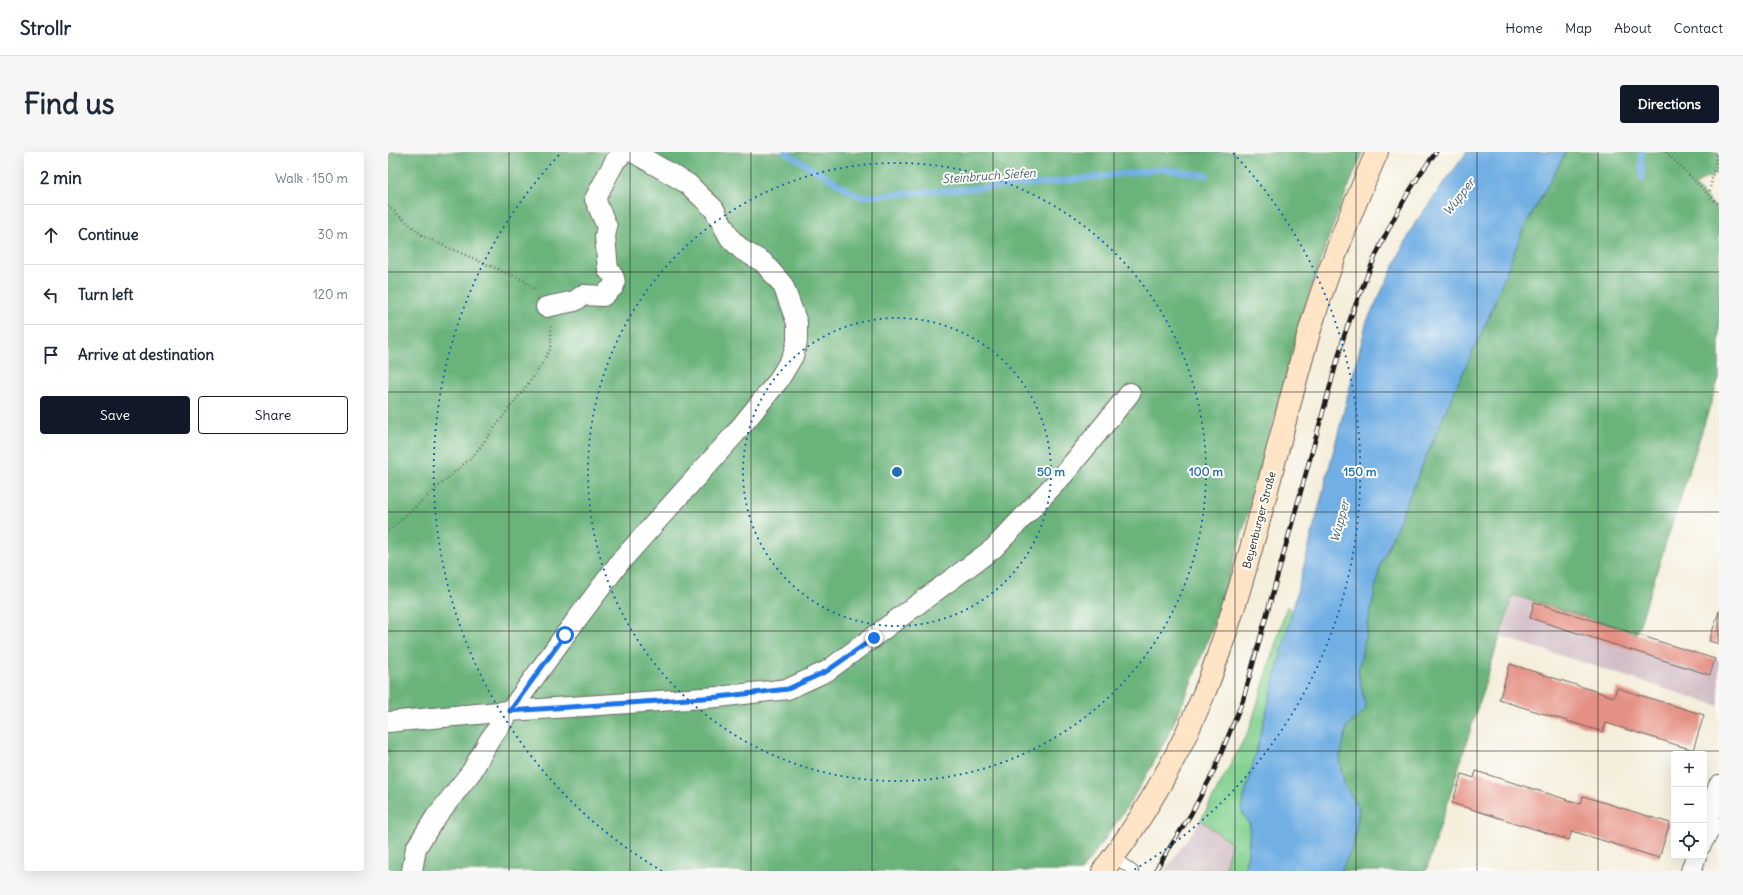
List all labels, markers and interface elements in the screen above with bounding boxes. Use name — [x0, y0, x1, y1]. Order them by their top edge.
text: Strollr — [20, 16, 71, 40]
text: Home — [1505, 19, 1543, 37]
text: Map — [1565, 19, 1592, 37]
text: About — [1614, 19, 1652, 37]
text: Contact — [1674, 19, 1723, 37]
button: Directions — [1620, 85, 1719, 123]
text: Find us — [24, 86, 115, 122]
water label: Steinbruch Siefen — [942, 165, 1037, 186]
text: 2 min — [40, 167, 82, 189]
text: Walk · 150 m — [275, 170, 348, 187]
water label: Wupper — [1440, 174, 1479, 218]
icon: ahead — [40, 224, 62, 246]
text: Continue — [78, 225, 139, 244]
text: 30 m — [318, 226, 348, 243]
icon: left — [40, 284, 62, 306]
text: Turn left — [78, 285, 133, 304]
text: 120 m — [313, 286, 348, 303]
icon: arrive — [40, 344, 62, 366]
text: Arrive at destination — [78, 345, 214, 364]
button: Save — [40, 396, 190, 434]
button: Share — [198, 396, 348, 434]
text: 50 m — [1037, 464, 1066, 479]
text: 100 m — [1189, 464, 1223, 479]
text: 150 m — [1344, 464, 1377, 479]
centre of rings — [890, 465, 904, 479]
street label: Beyenburger Straße — [1239, 470, 1279, 570]
water label: Wupper — [1327, 496, 1353, 543]
route start — [556, 626, 574, 644]
route end — [865, 629, 883, 647]
map controls — [1671, 751, 1707, 859]
button: + — [1671, 751, 1707, 787]
button: − — [1671, 787, 1707, 823]
button: locate — [1671, 823, 1707, 859]

